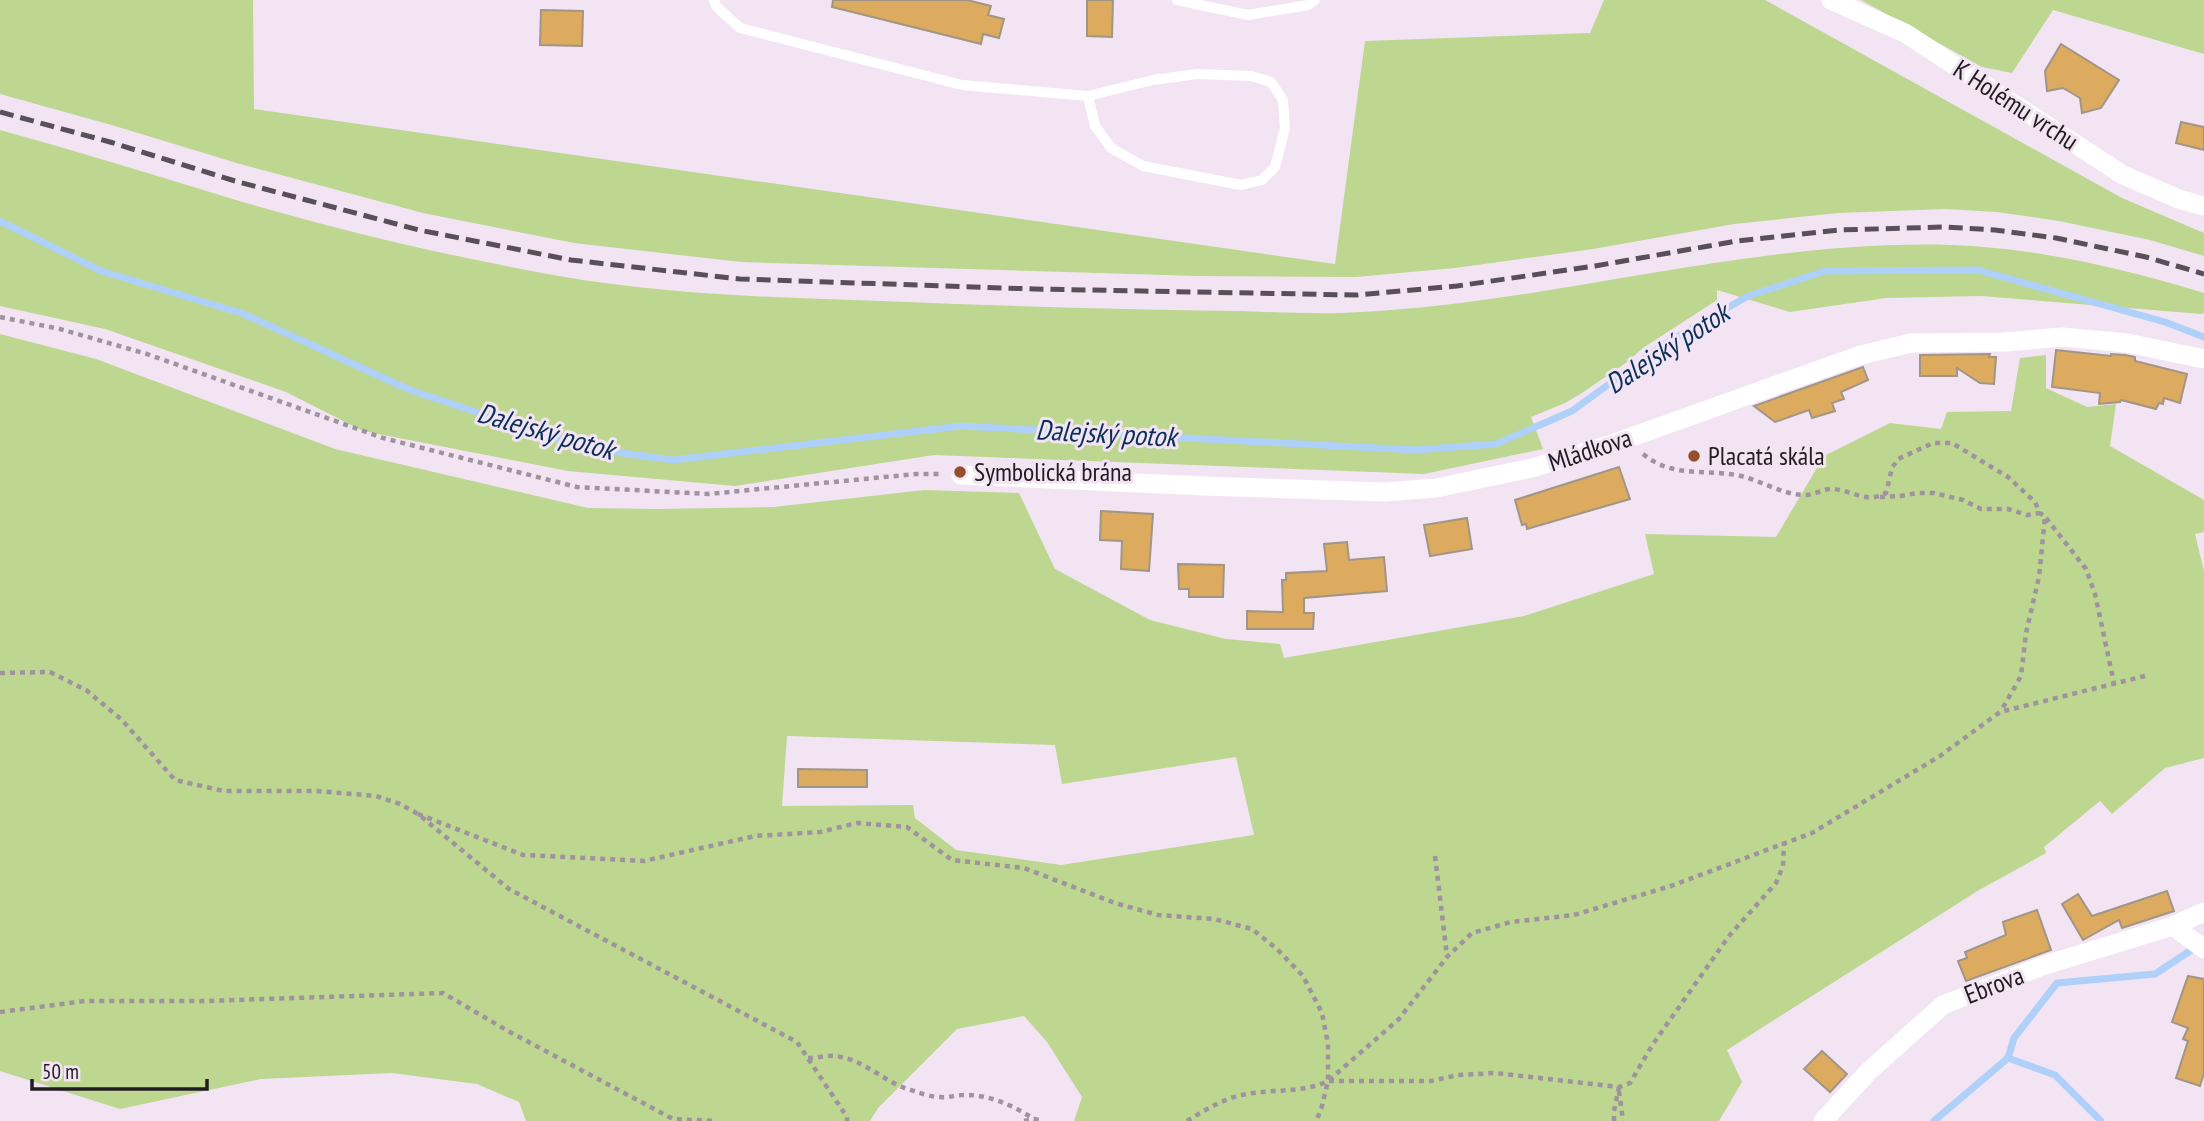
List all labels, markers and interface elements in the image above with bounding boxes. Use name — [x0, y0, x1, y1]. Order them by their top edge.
street label: K Holému vrchu — [1948, 52, 2085, 157]
water label: Dalejský potok — [1598, 292, 1738, 401]
water label: Dalejský potok — [473, 393, 622, 469]
water label: Dalejský potok — [1035, 410, 1180, 455]
street label: Mládkova — [1544, 421, 1636, 478]
place label: Placatá skála — [1708, 439, 1825, 472]
marker: Placatá skála — [1686, 448, 1702, 464]
place label: Symbolická brána — [974, 455, 1132, 488]
marker: Symbolická brána — [952, 464, 968, 480]
street label: Ebrova — [1959, 958, 2028, 1011]
scale bar — [32, 1048, 206, 1092]
text: 50 m — [42, 1058, 79, 1085]

